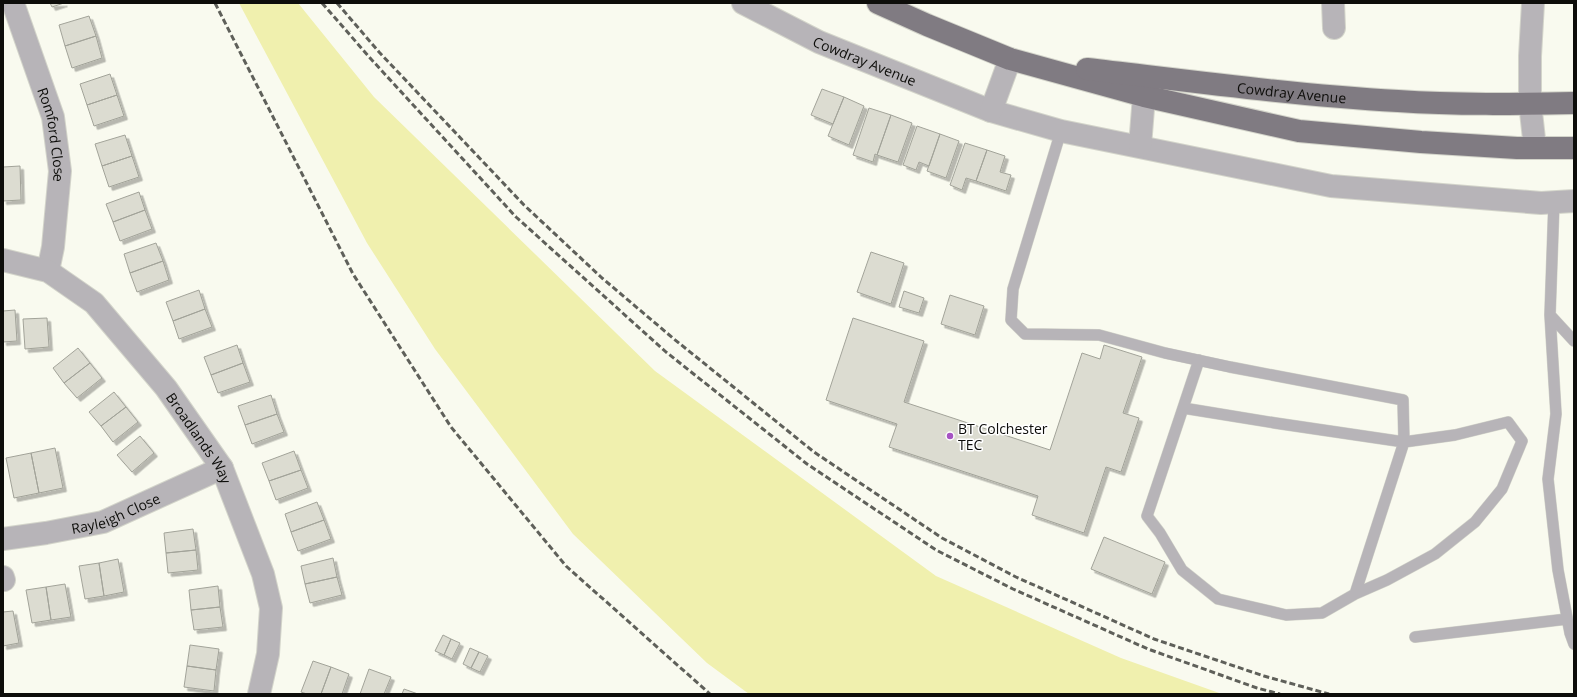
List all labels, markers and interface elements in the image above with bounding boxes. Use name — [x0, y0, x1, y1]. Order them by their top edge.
street label: Cowdray Avenue — [810, 31, 920, 90]
street label: Cowdray Avenue — [1236, 77, 1347, 107]
street label: Romford Close — [34, 85, 70, 183]
street label: Broadlands Way — [162, 388, 237, 487]
place label: BT Colchester TEC — [958, 419, 1048, 454]
marker: BT Colchester TEC — [945, 431, 955, 441]
street label: Rayleigh Close — [70, 488, 163, 537]

